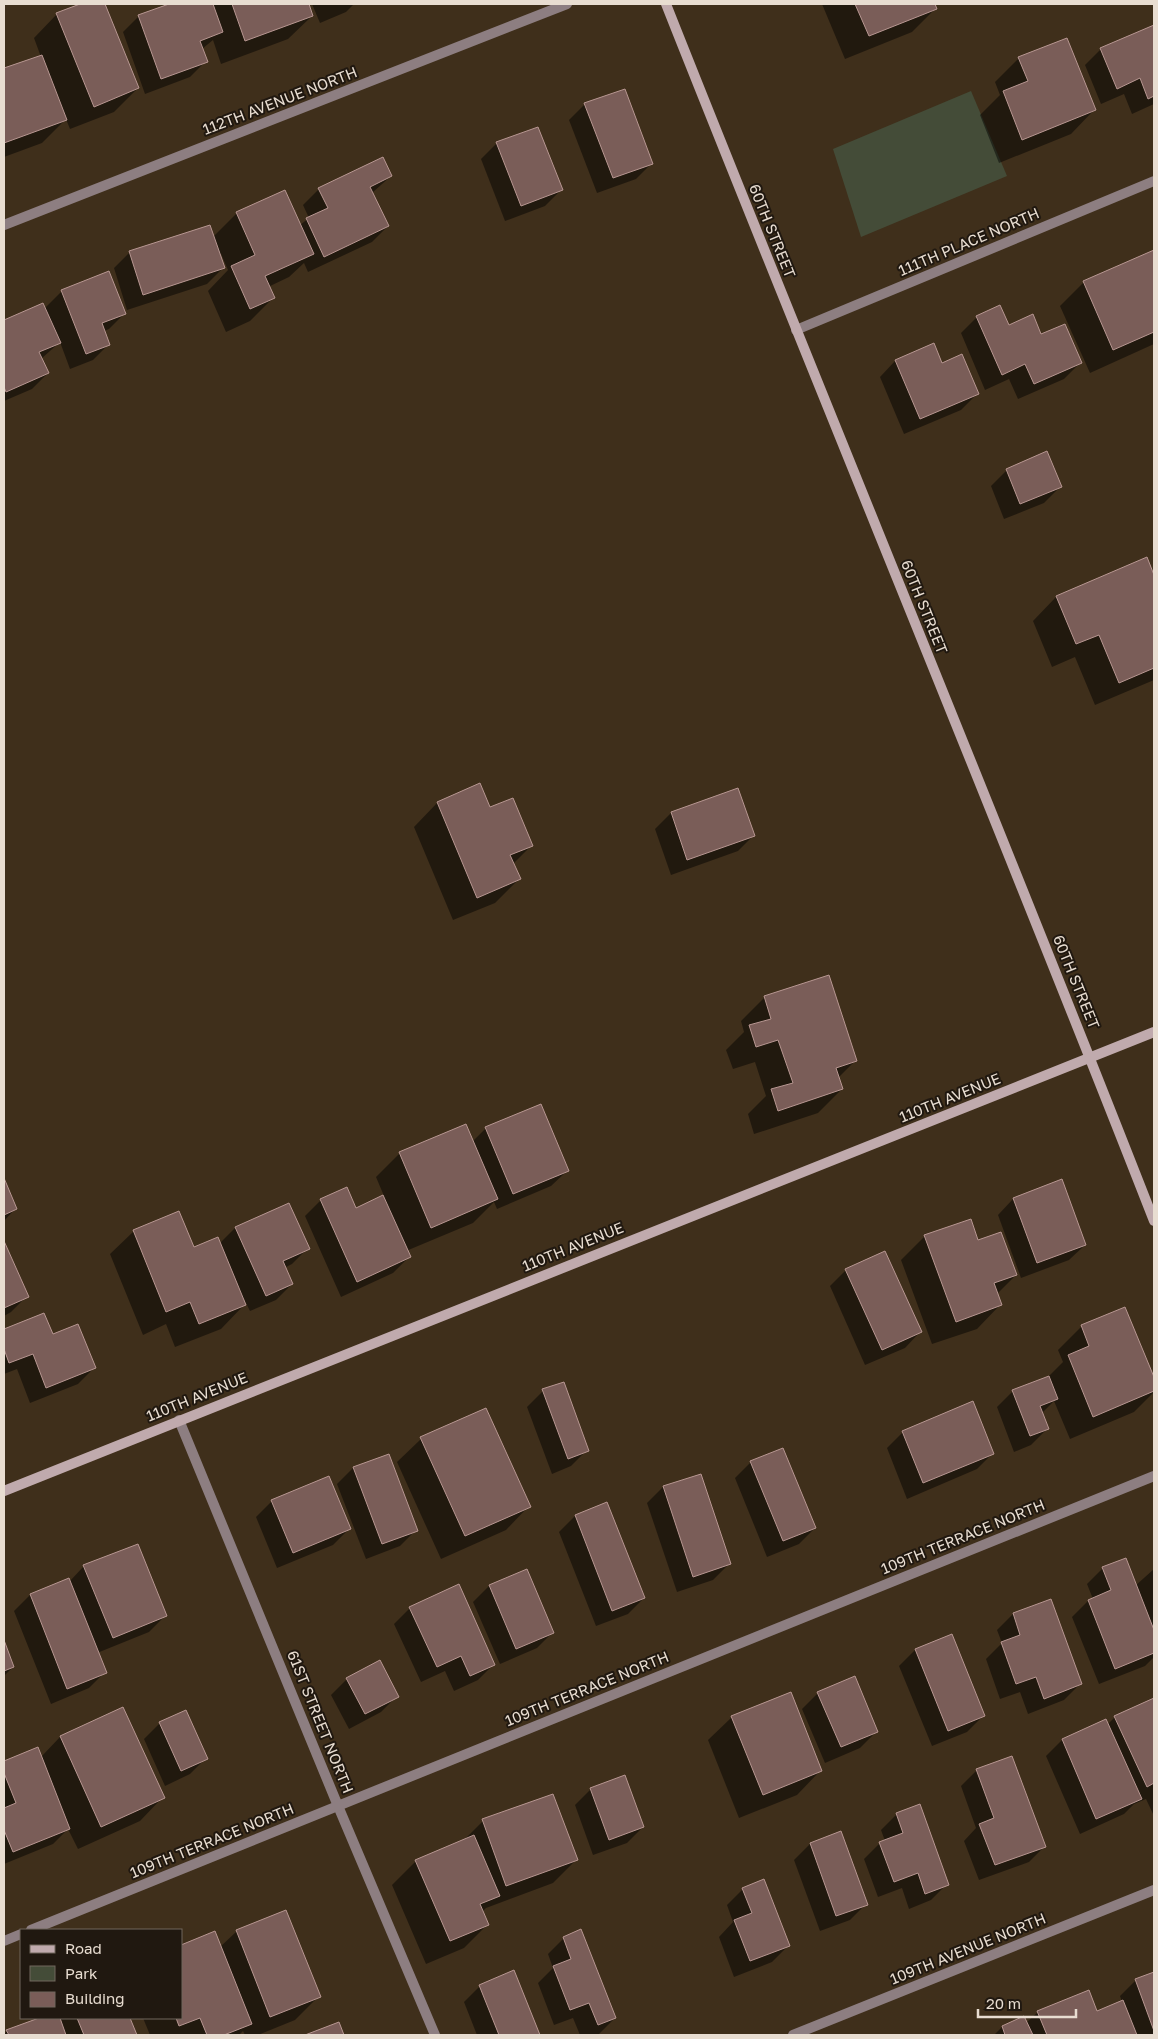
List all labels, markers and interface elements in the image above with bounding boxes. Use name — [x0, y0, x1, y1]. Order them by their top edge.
street label: 112TH AVENUE NORTH — [200, 62, 359, 138]
street label: 60TH STREET — [746, 181, 800, 280]
street label: 111TH PLACE NORTH — [896, 203, 1042, 279]
street label: 60TH STREET — [898, 557, 952, 656]
street label: 60TH STREET — [1050, 932, 1104, 1031]
street label: 110TH AVENUE — [896, 1069, 1003, 1126]
street label: 110TH AVENUE — [519, 1218, 626, 1275]
street label: 110TH AVENUE — [143, 1368, 250, 1425]
street label: 109TH TERRACE NORTH — [878, 1495, 1047, 1577]
street label: 109TH TERRACE NORTH — [502, 1647, 671, 1729]
street label: 61ST STREET NORTH — [284, 1648, 358, 1796]
street label: 109TH TERRACE NORTH — [127, 1799, 296, 1881]
street label: 109TH AVENUE NORTH — [887, 1909, 1048, 1988]
legend — [20, 1929, 182, 2019]
text: Road — [65, 1939, 102, 1957]
text: Park — [65, 1964, 98, 1982]
scale bar — [978, 1986, 1076, 2018]
text: Building — [65, 1989, 125, 2007]
text: 20 m — [986, 1994, 1021, 2012]

